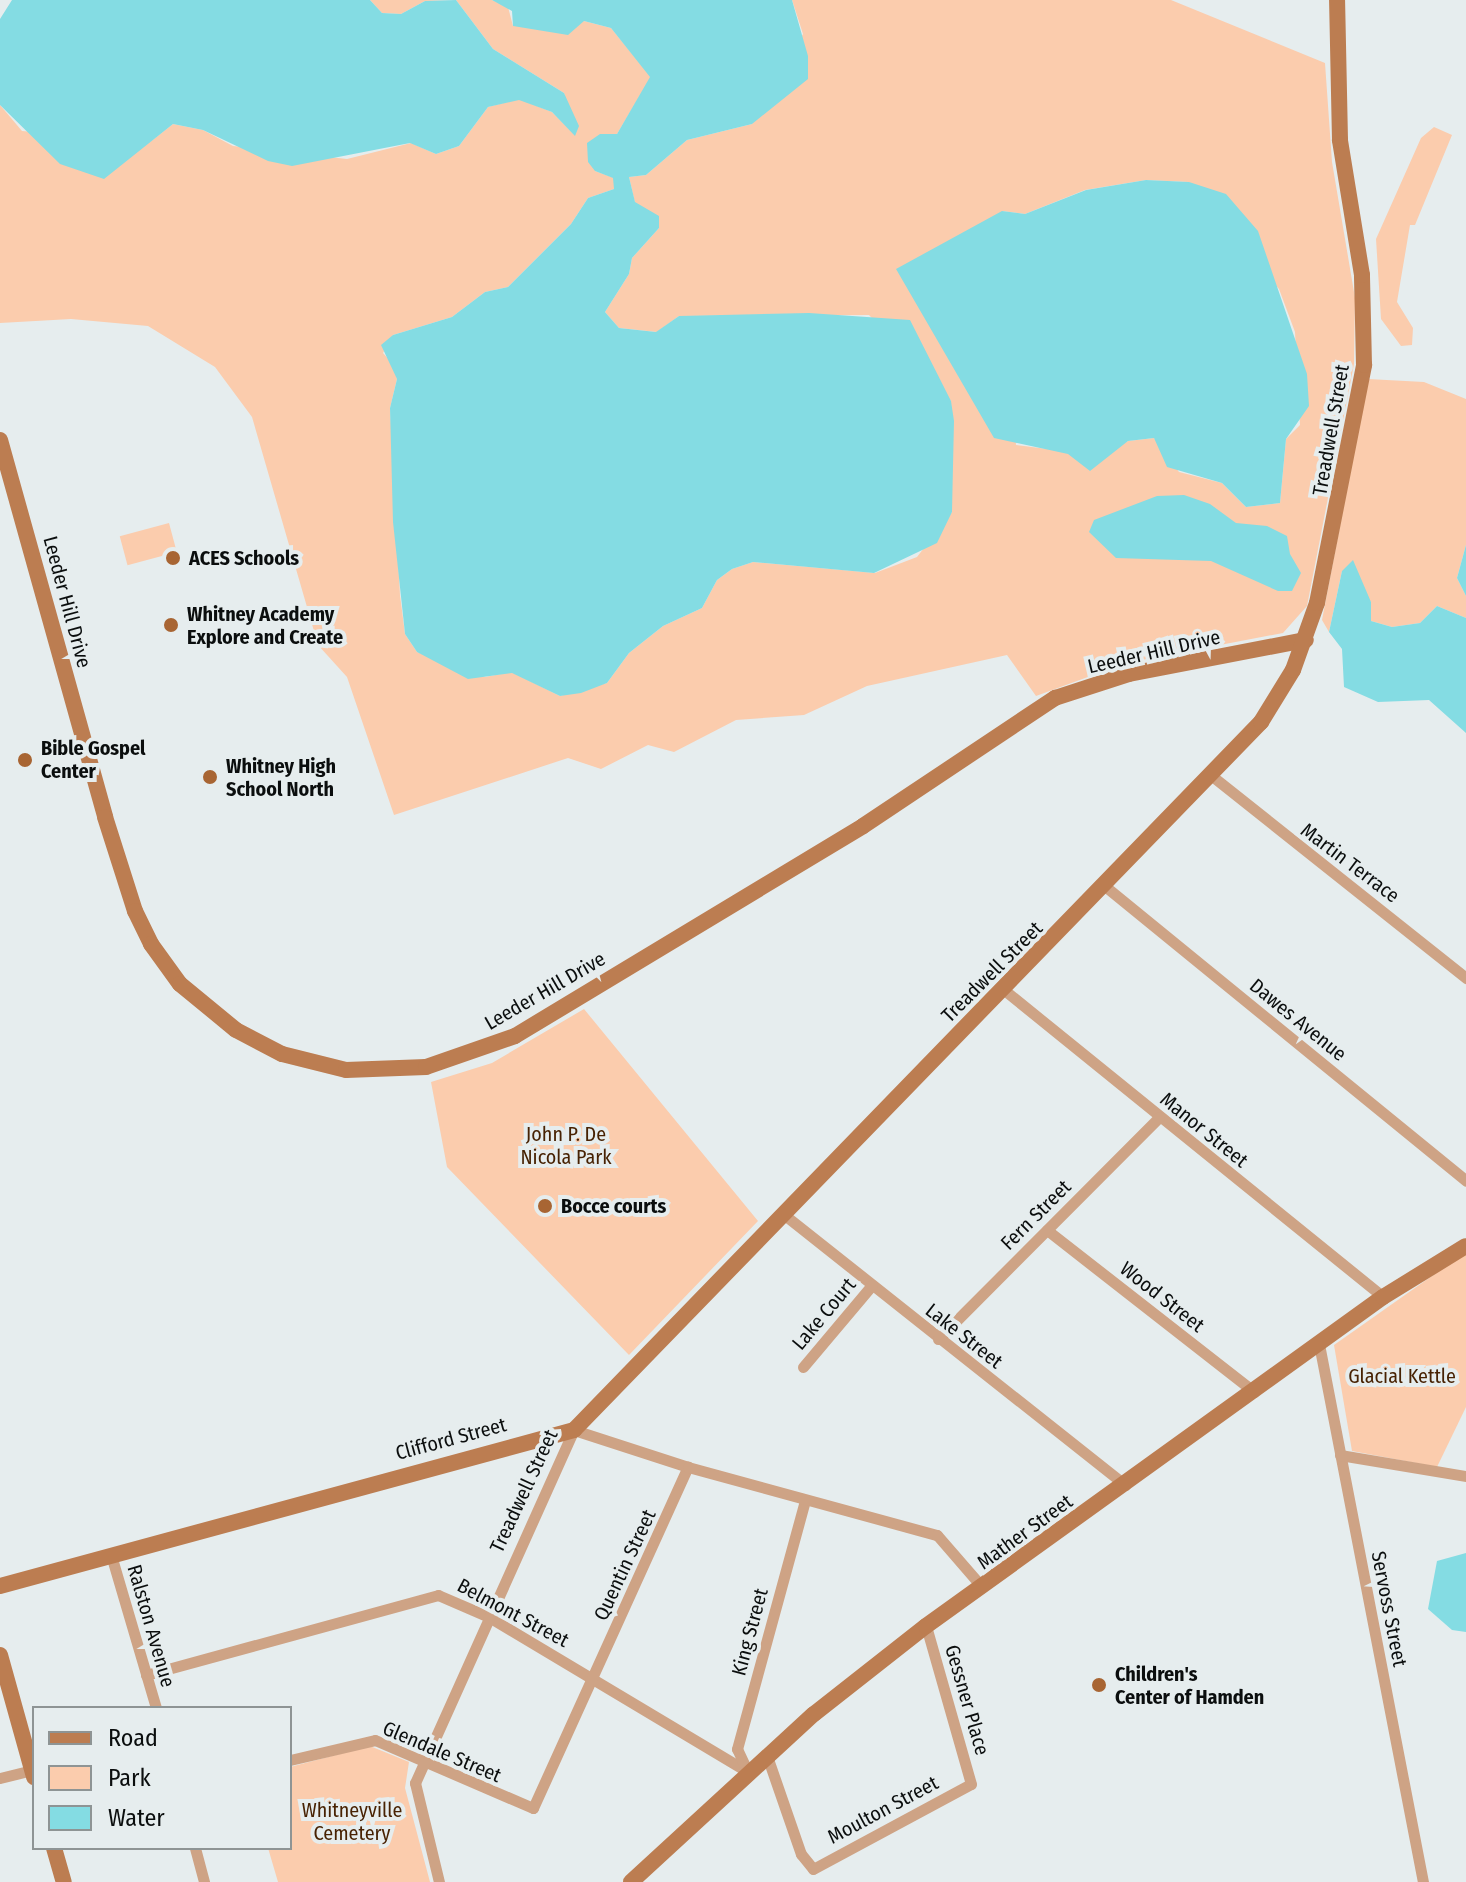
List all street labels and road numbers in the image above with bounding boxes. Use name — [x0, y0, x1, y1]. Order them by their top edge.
street label: Treadwell Street — [1308, 363, 1354, 497]
street label: Leeder Hill Drive — [38, 534, 96, 670]
street label: Leeder Hill Drive — [1085, 625, 1223, 679]
street label: Martin Terrace — [1296, 818, 1404, 908]
street label: Treadwell Street — [937, 917, 1047, 1027]
street label: Leeder Hill Drive — [480, 947, 610, 1035]
street label: Dawes Avenue — [1245, 974, 1351, 1066]
street label: Manor Street — [1155, 1087, 1253, 1173]
street label: Fern Street — [996, 1175, 1076, 1255]
street label: Wood Street — [1115, 1257, 1209, 1337]
street label: Lake Court — [787, 1273, 861, 1355]
street label: Lake Street — [921, 1298, 1007, 1374]
street label: Clifford Street — [393, 1413, 509, 1465]
street label: Treadwell Street — [485, 1426, 563, 1556]
street label: Mather Street — [973, 1489, 1077, 1575]
street label: Quentin Street — [589, 1506, 661, 1624]
street label: Servoss Street — [1366, 1549, 1412, 1669]
street label: Ralston Avenue — [122, 1562, 180, 1690]
street label: Belmont Street — [453, 1574, 573, 1652]
street label: King Street — [727, 1586, 773, 1678]
street label: Gessner Place — [940, 1642, 994, 1758]
street label: Glendale Street — [379, 1716, 505, 1788]
street label: Moulton Street — [824, 1771, 942, 1849]

